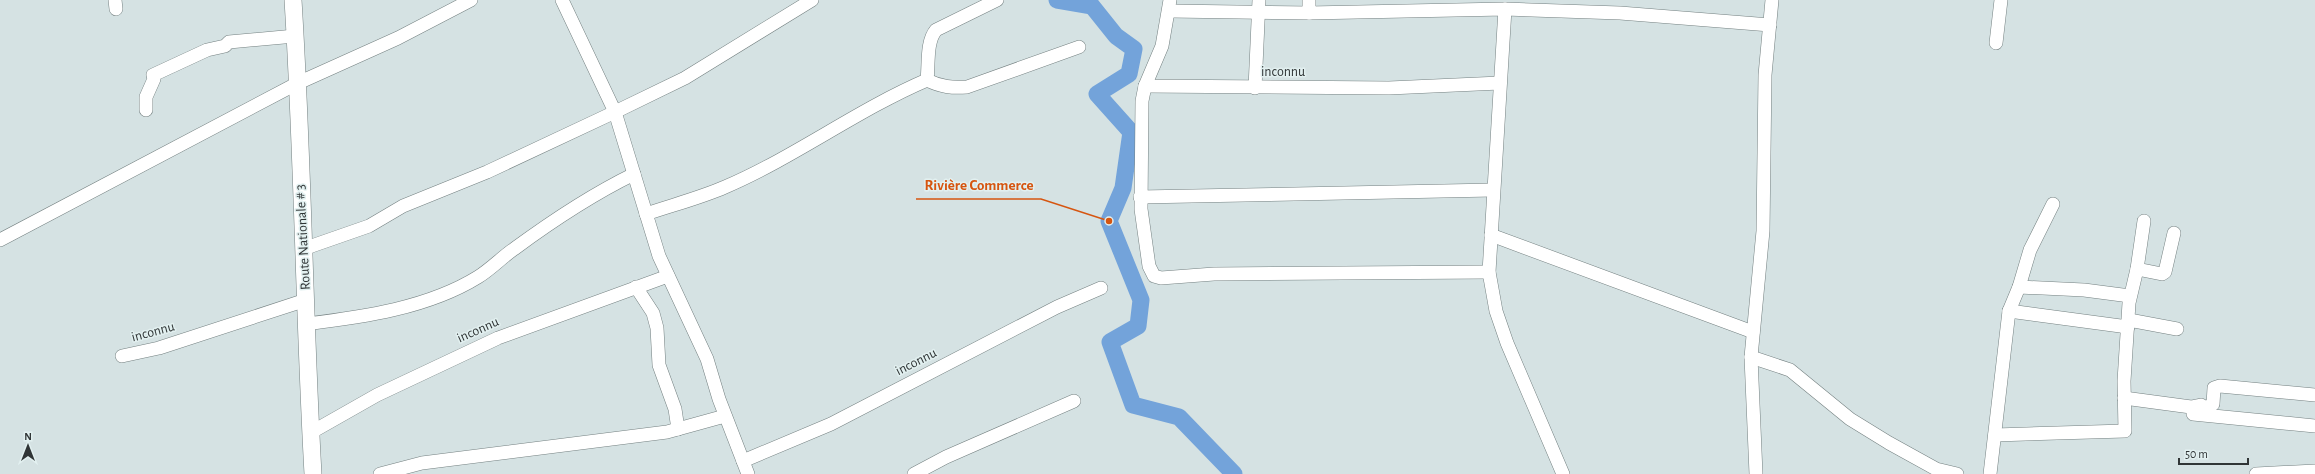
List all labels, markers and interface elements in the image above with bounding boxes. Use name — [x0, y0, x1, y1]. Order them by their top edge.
street label: inconnu — [1261, 65, 1305, 79]
callout: Rivière Commerce — [916, 172, 1041, 199]
text: Rivière Commerce — [924, 178, 1034, 193]
street label: Route Nationale # 3 — [293, 184, 313, 290]
street label: inconnu — [455, 315, 501, 345]
street label: inconnu — [130, 320, 176, 344]
street label: inconnu — [893, 346, 939, 378]
north arrow — [8, 426, 48, 466]
text: N — [24, 431, 32, 442]
scale bar — [2179, 440, 2248, 466]
text: 50 m — [2185, 448, 2208, 460]

